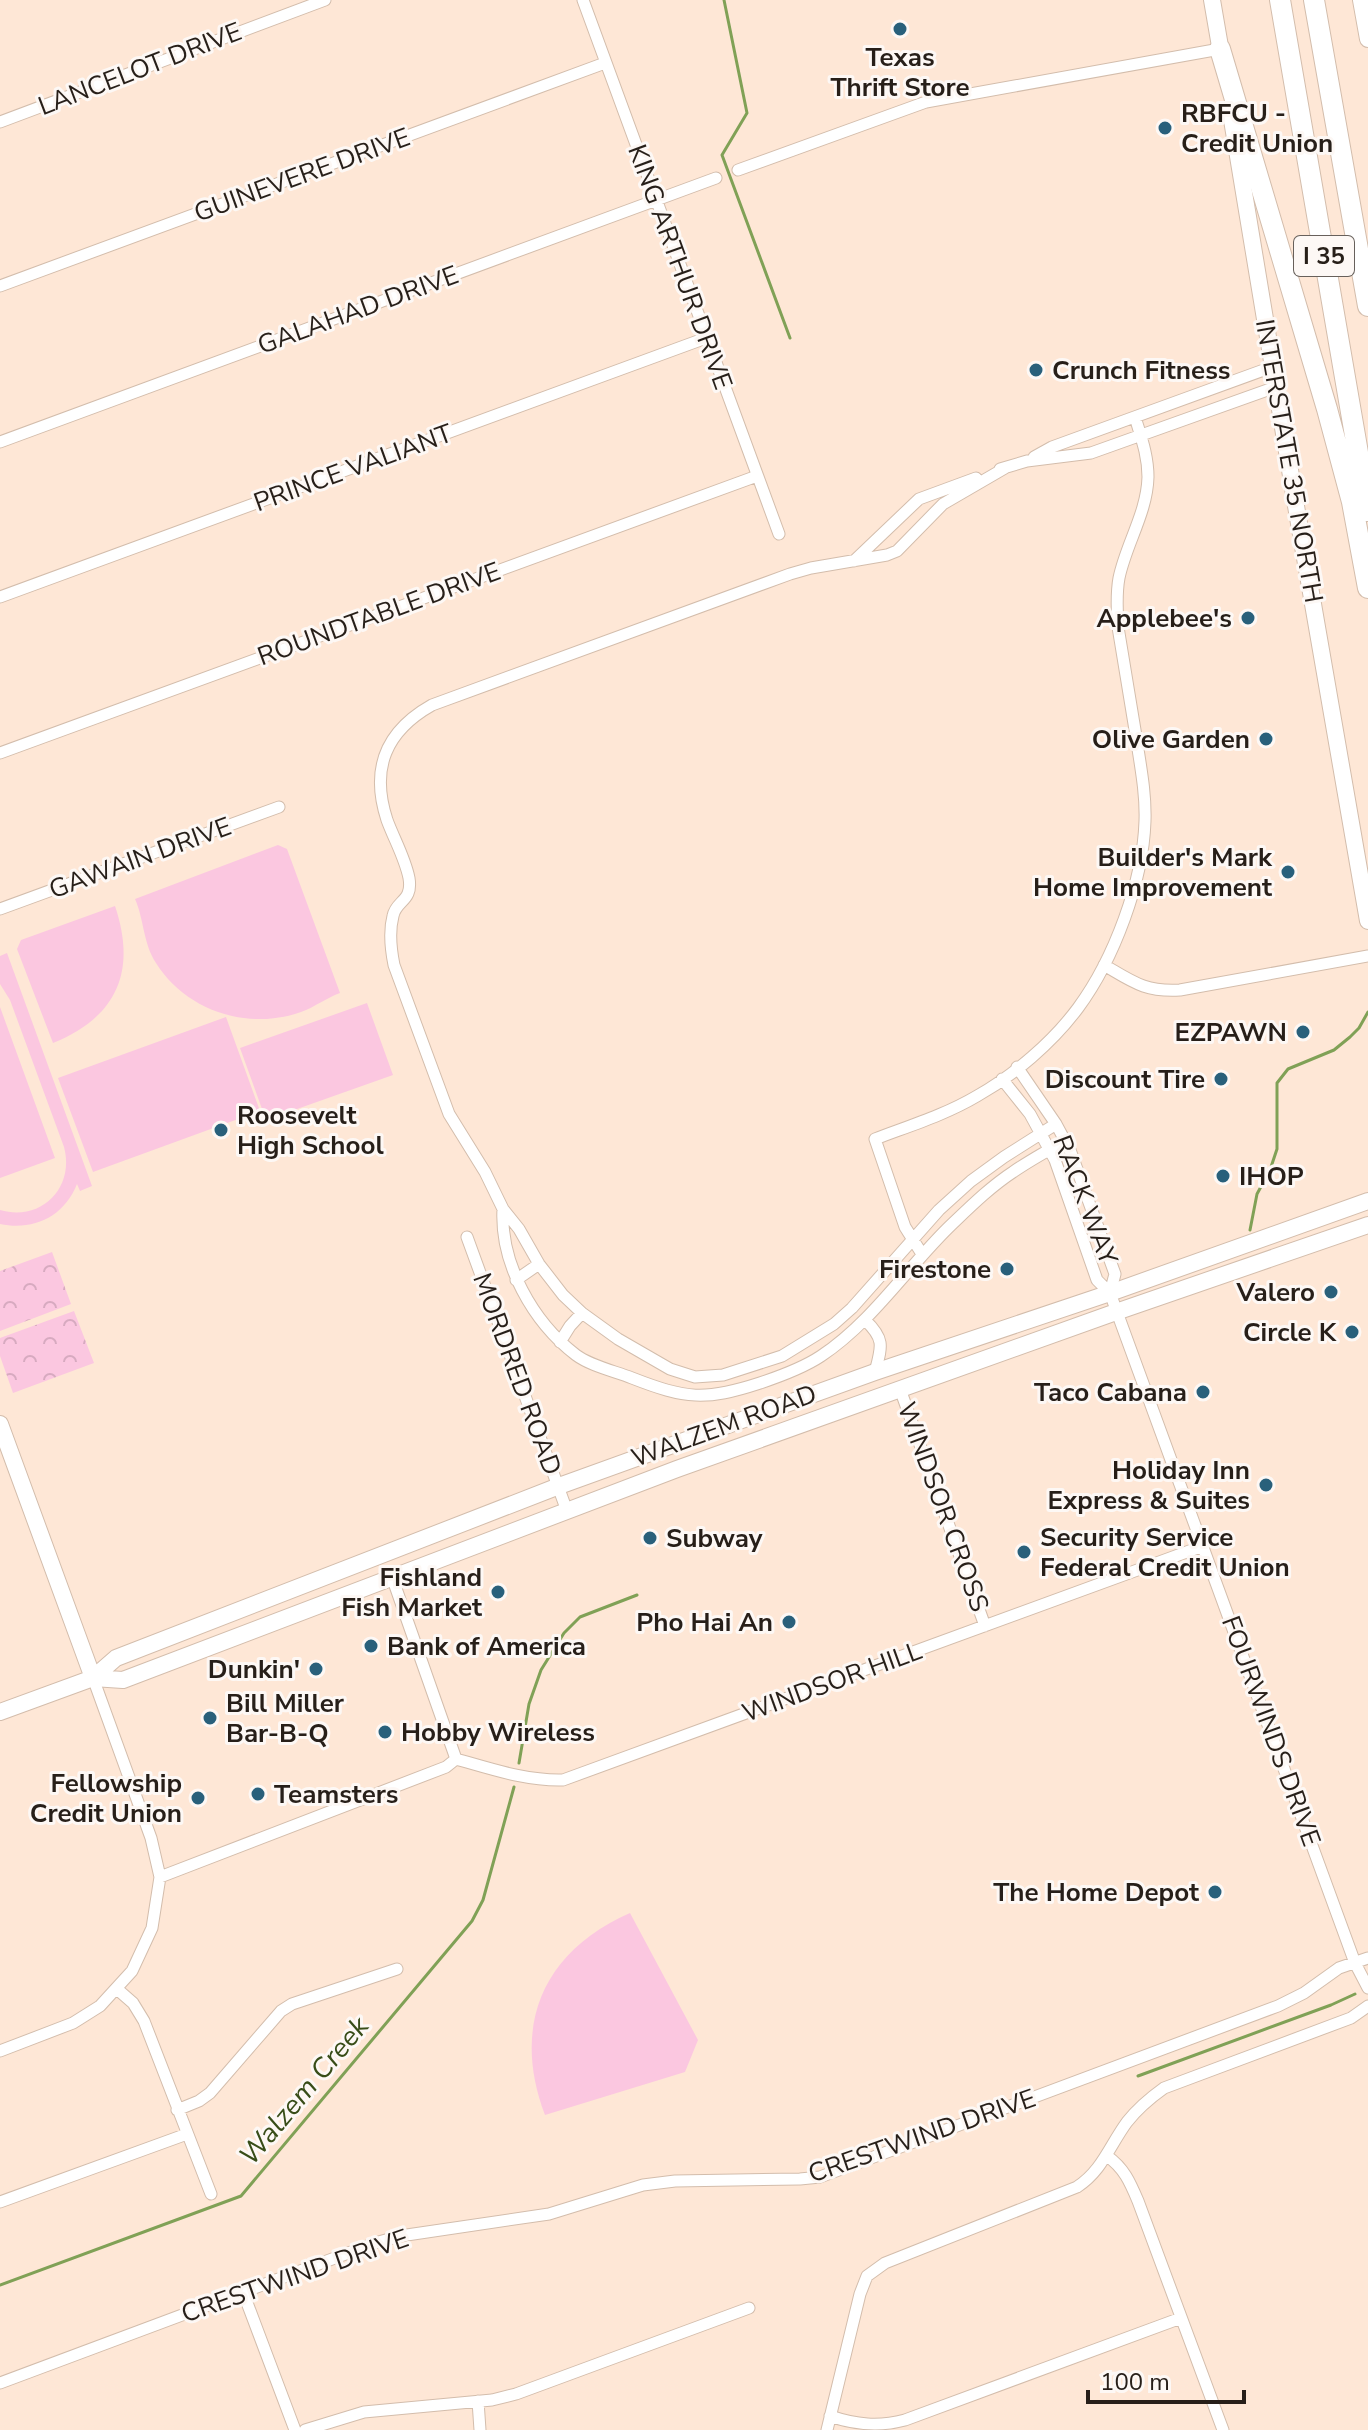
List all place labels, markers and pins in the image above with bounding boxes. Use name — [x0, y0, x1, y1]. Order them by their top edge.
marker: Texas Thrift Store — [891, 20, 909, 38]
place label: Texas Thrift Store — [830, 40, 970, 105]
place label: RBFCU - Credit Union — [1181, 96, 1333, 161]
marker: RBFCU - Credit Union — [1156, 119, 1174, 137]
place label: Crunch Fitness — [1052, 353, 1231, 388]
marker: Crunch Fitness — [1027, 361, 1045, 379]
place label: Applebee's — [1096, 601, 1232, 636]
marker: Applebee's — [1239, 609, 1257, 627]
place label: Olive Garden — [1092, 722, 1250, 757]
marker: Olive Garden — [1257, 730, 1275, 748]
place label: Builder's Mark Home Improvement — [1033, 840, 1273, 905]
marker: Builder's Mark Home Improvement — [1279, 863, 1297, 881]
place label: EZPAWN — [1175, 1015, 1287, 1050]
marker: EZPAWN — [1294, 1023, 1312, 1041]
place label: Discount Tire — [1045, 1062, 1205, 1097]
marker: Discount Tire — [1212, 1070, 1230, 1088]
place label: Roosevelt High School — [237, 1098, 385, 1163]
marker: Roosevelt High School — [212, 1121, 230, 1139]
place label: IHOP — [1239, 1159, 1304, 1194]
marker: IHOP — [1214, 1167, 1232, 1185]
place label: Firestone — [879, 1252, 991, 1287]
marker: Firestone — [998, 1260, 1016, 1278]
place label: Valero — [1236, 1275, 1315, 1310]
marker: Valero — [1322, 1283, 1340, 1301]
place label: Circle K — [1243, 1315, 1337, 1350]
marker: Circle K — [1343, 1323, 1361, 1341]
place label: Taco Cabana — [1034, 1375, 1187, 1410]
marker: Taco Cabana — [1194, 1383, 1212, 1401]
place label: Holiday Inn Express & Suites — [1048, 1453, 1250, 1518]
marker: Holiday Inn Express & Suites — [1257, 1476, 1275, 1494]
place label: Security Service Federal Credit Union — [1040, 1520, 1290, 1585]
place label: Subway — [666, 1521, 763, 1556]
marker: Subway — [641, 1529, 659, 1547]
marker: Security Service Federal Credit Union — [1015, 1543, 1033, 1561]
place label: Fishland Fish Market — [341, 1560, 483, 1625]
marker: Fishland Fish Market — [489, 1583, 507, 1601]
place label: Pho Hai An — [636, 1605, 773, 1640]
marker: Pho Hai An — [780, 1613, 798, 1631]
place label: Bank of America — [387, 1629, 586, 1664]
marker: Bank of America — [362, 1637, 380, 1655]
place label: Dunkin' — [208, 1652, 300, 1687]
marker: Dunkin' — [307, 1660, 325, 1678]
place label: Bill Miller Bar-B-Q — [226, 1686, 345, 1751]
marker: Bill Miller Bar-B-Q — [201, 1709, 219, 1727]
place label: Hobby Wireless — [401, 1715, 595, 1750]
marker: Hobby Wireless — [376, 1723, 394, 1741]
place label: Fellowship Credit Union — [30, 1766, 182, 1831]
place label: Teamsters — [274, 1777, 399, 1812]
marker: Teamsters — [249, 1785, 267, 1803]
marker: Fellowship Credit Union — [189, 1789, 207, 1807]
place label: The Home Depot — [993, 1875, 1200, 1910]
marker: The Home Depot — [1206, 1883, 1224, 1901]

